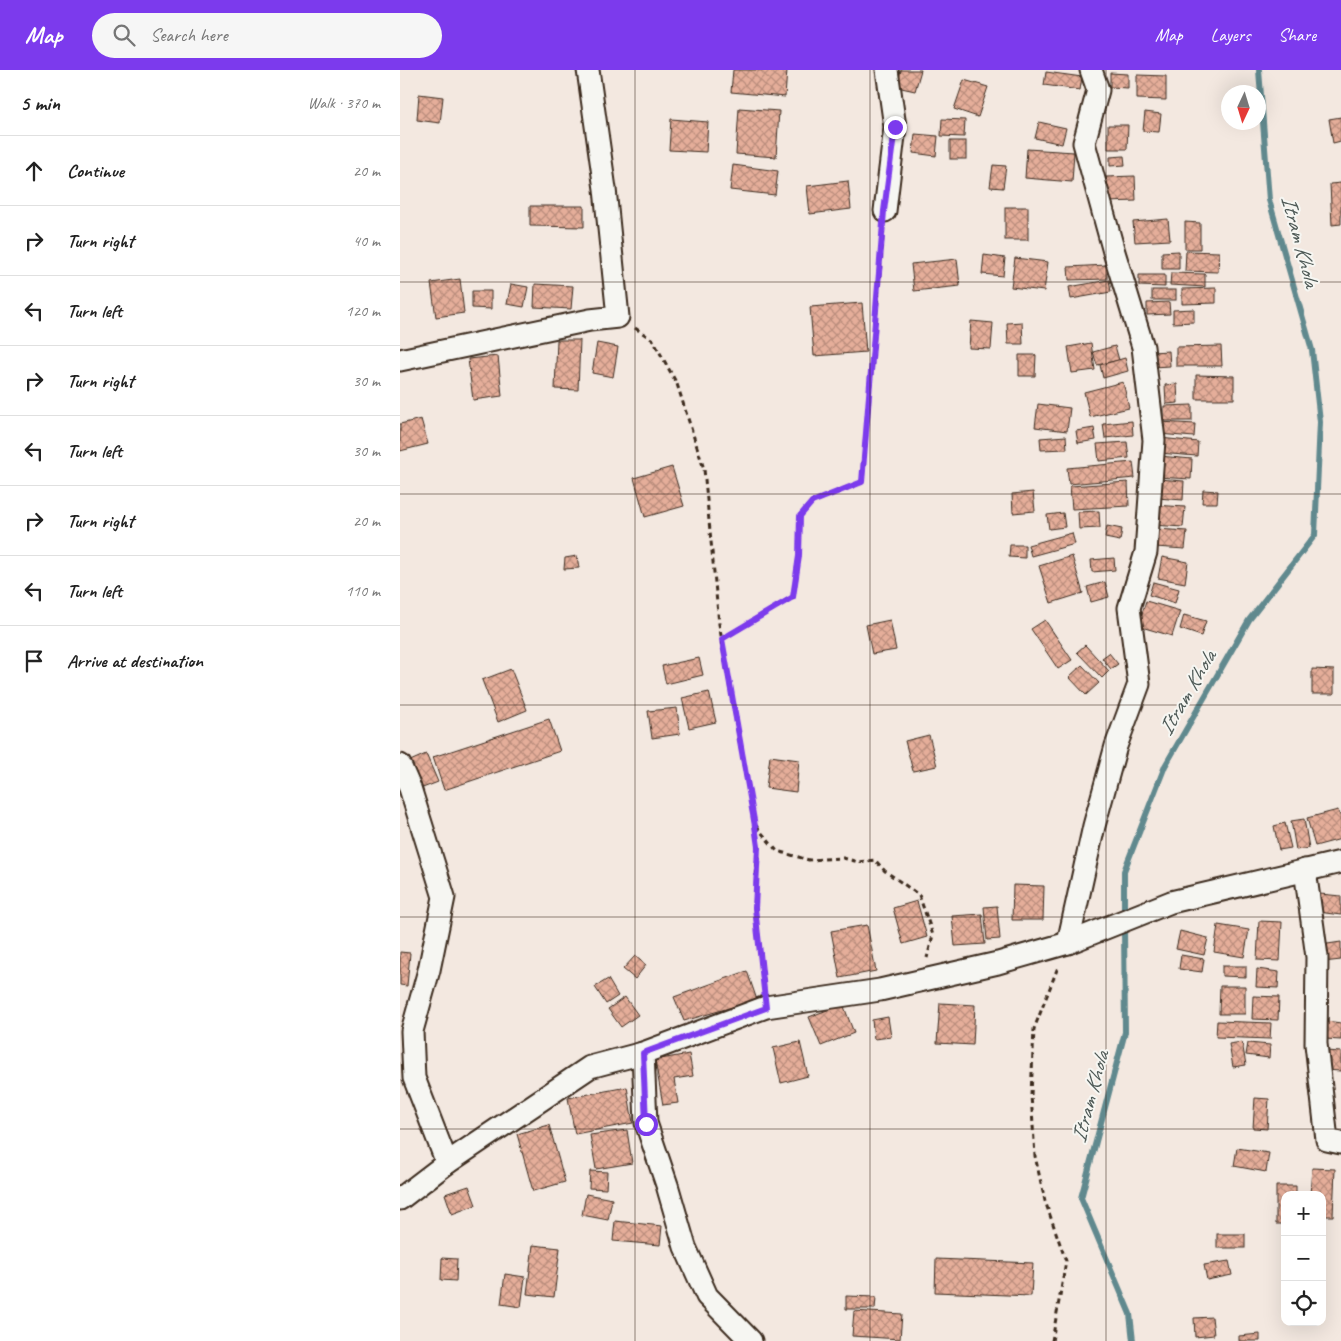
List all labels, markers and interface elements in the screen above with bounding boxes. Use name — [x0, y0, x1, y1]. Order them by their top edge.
search box — [92, 13, 442, 58]
text: Map — [25, 20, 62, 50]
icon: search — [110, 21, 138, 49]
text: Search here — [150, 23, 228, 47]
text: Map — [1155, 24, 1183, 46]
text: Layers — [1211, 24, 1250, 46]
text: Share — [1278, 24, 1316, 46]
north arrow — [1221, 85, 1266, 130]
text: 5 min — [20, 90, 60, 116]
text: Walk · 370 m — [308, 93, 380, 113]
route end — [884, 116, 907, 139]
icon: ahead — [20, 157, 48, 185]
text: Continue — [67, 159, 124, 183]
text: 20 m — [353, 161, 380, 181]
water label: Itram Khola — [1274, 192, 1326, 293]
icon: right — [20, 227, 48, 255]
text: Turn right — [67, 229, 134, 253]
text: 40 m — [353, 231, 380, 251]
icon: left — [20, 297, 48, 325]
text: Turn left — [67, 299, 122, 323]
text: 120 m — [346, 301, 380, 321]
icon: right — [20, 367, 48, 395]
text: Turn right — [67, 369, 134, 393]
text: 30 m — [353, 371, 380, 391]
icon: left — [20, 437, 48, 465]
text: Turn left — [67, 439, 122, 463]
text: 30 m — [353, 441, 380, 461]
icon: right — [20, 507, 48, 535]
text: Turn right — [67, 509, 134, 533]
text: 20 m — [353, 511, 380, 531]
icon: left — [20, 577, 48, 605]
text: Turn left — [67, 579, 122, 603]
text: 110 m — [346, 581, 380, 601]
water label: Itram Khola — [1152, 643, 1224, 740]
icon: arrive — [20, 647, 48, 675]
text: Arrive at destination — [67, 649, 203, 673]
water label: Itram Khola — [1064, 1045, 1116, 1146]
route start — [635, 1113, 658, 1136]
map controls — [1281, 1191, 1326, 1326]
button: + — [1281, 1191, 1326, 1236]
button: − — [1281, 1236, 1326, 1281]
button: locate — [1281, 1281, 1326, 1326]

